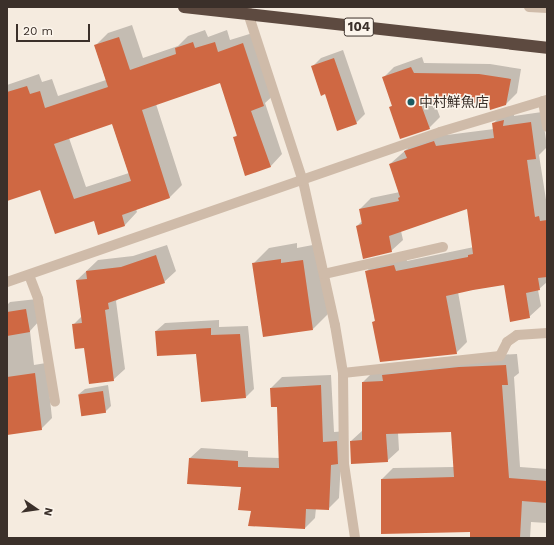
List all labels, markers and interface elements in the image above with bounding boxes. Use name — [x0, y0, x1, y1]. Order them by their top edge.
scale bar — [18, 16, 92, 42]
road number: 104 — [343, 16, 375, 38]
text: 20 m — [23, 24, 53, 38]
place label: 中村鮮魚店 — [419, 94, 489, 110]
marker: 中村鮮魚店 — [406, 97, 416, 107]
north arrow — [16, 489, 56, 529]
text: N — [41, 506, 55, 517]

